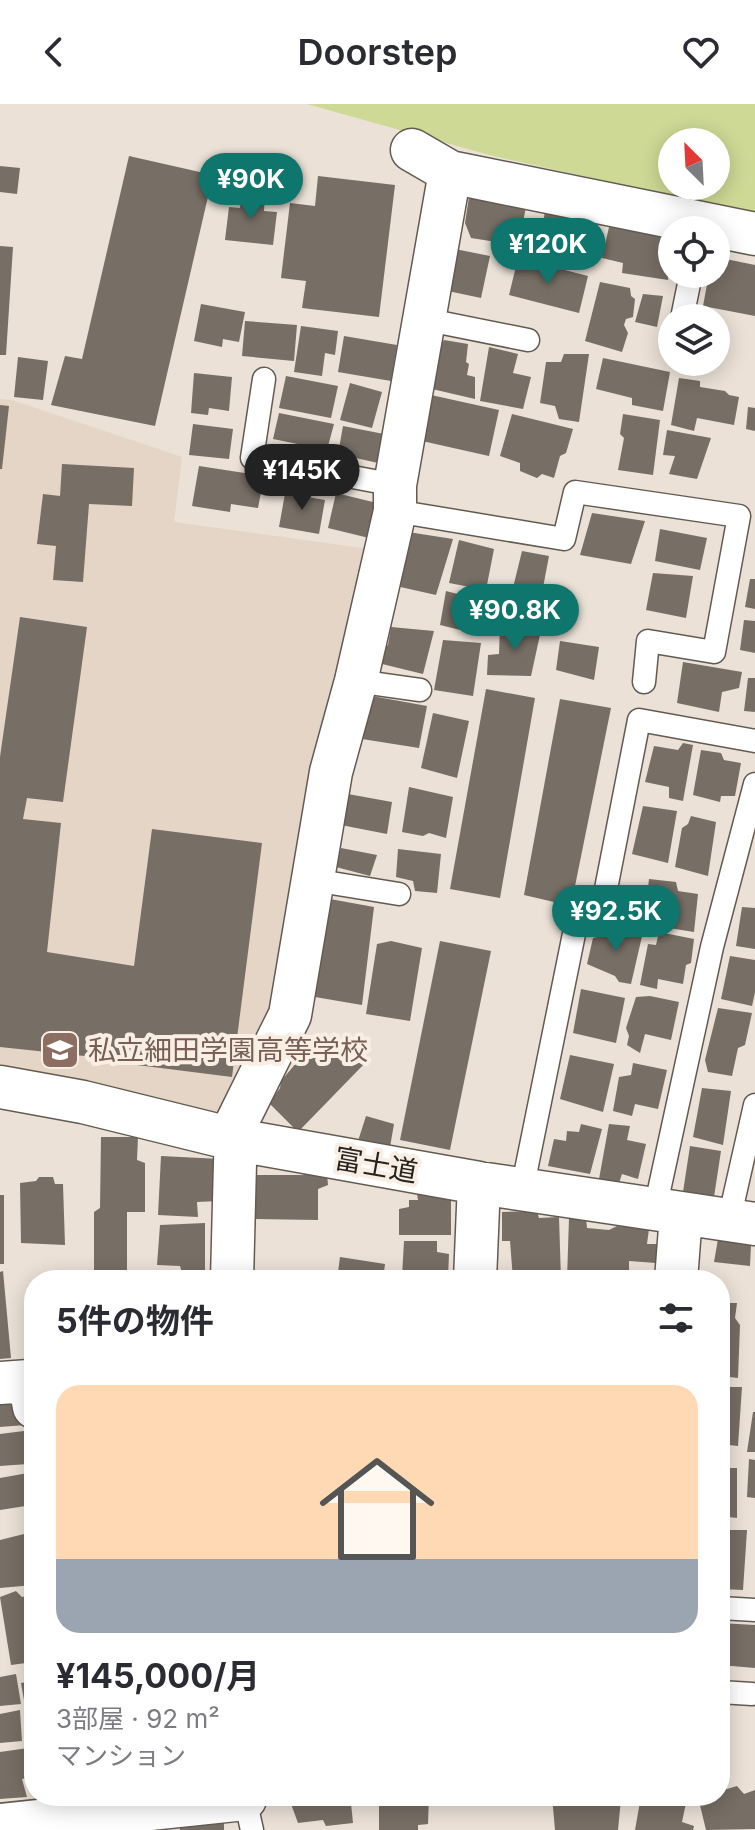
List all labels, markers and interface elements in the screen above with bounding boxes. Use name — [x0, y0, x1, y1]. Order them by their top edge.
icon: back — [32, 30, 76, 74]
text: Doorstep — [297, 30, 458, 74]
icon: heart — [679, 30, 723, 74]
north arrow — [658, 128, 730, 200]
map controls — [658, 128, 730, 376]
pin: ¥90K — [204, 153, 298, 221]
text: ¥90K — [217, 163, 285, 194]
button: locate — [658, 216, 730, 288]
pin: ¥120K — [492, 218, 604, 286]
text: ¥120K — [509, 228, 587, 259]
button: layers — [658, 304, 730, 376]
pin: ¥145K — [246, 444, 358, 512]
text: ¥145K — [263, 454, 341, 485]
pin: ¥90.8K — [450, 584, 580, 652]
text: ¥90.8K — [469, 594, 561, 625]
pin: ¥92.5K — [551, 885, 681, 953]
text: ¥92.5K — [570, 895, 662, 926]
school or university icon: 私立細田学園高等学校 — [39, 1029, 81, 1071]
place label: 私立細田学園高等学校 — [88, 1033, 368, 1067]
street label: 富士道 — [332, 1141, 420, 1189]
icon: filters — [654, 1296, 698, 1340]
text: 5件の物件 — [56, 1300, 214, 1341]
icon: home — [305, 1437, 449, 1581]
text: ¥145,000/月 — [56, 1655, 260, 1696]
text: 3部屋 · 92 m² — [56, 1703, 220, 1734]
text: マンション — [56, 1740, 186, 1771]

